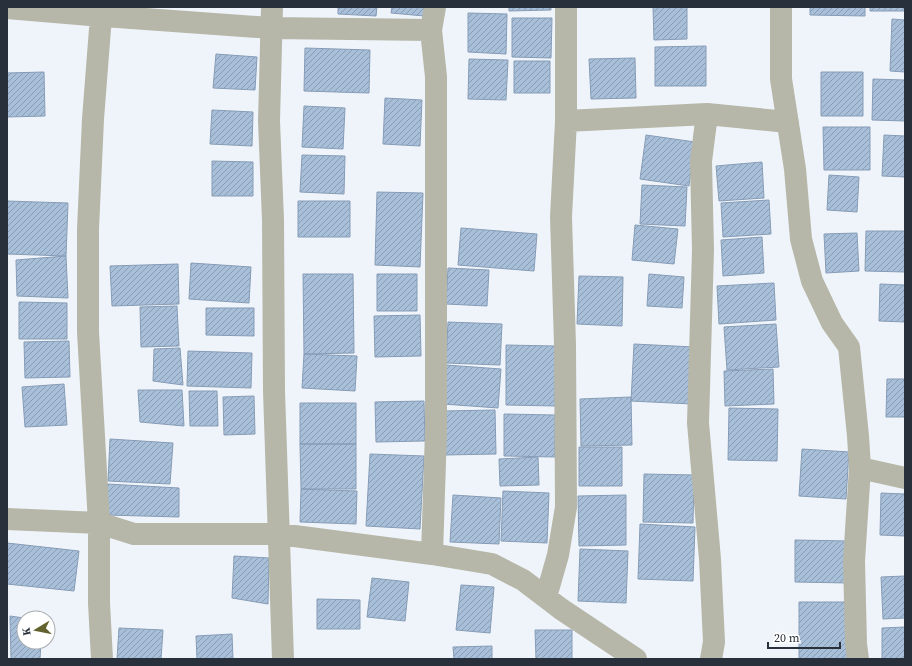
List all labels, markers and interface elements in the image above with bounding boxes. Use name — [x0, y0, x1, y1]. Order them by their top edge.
north arrow — [16, 610, 56, 650]
scale bar — [768, 624, 840, 650]
text: K — [19, 626, 35, 637]
text: 20 m — [774, 630, 800, 646]

